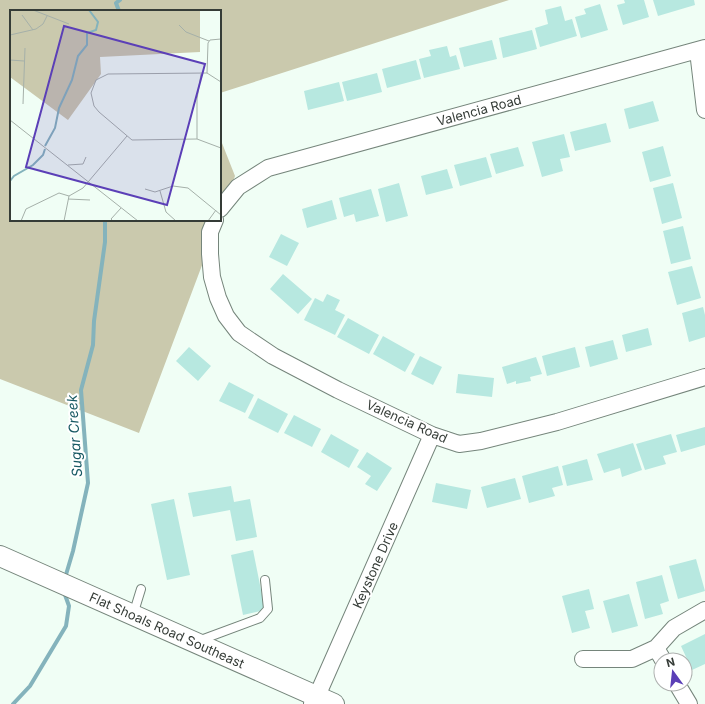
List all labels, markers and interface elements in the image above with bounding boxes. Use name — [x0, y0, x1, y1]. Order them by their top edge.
inset map — [10, 10, 221, 221]
street label: Valencia Road — [435, 91, 523, 129]
water label: Sugar Creek — [63, 394, 85, 478]
street label: Valencia Road — [364, 396, 450, 446]
street label: Keystone Drive — [349, 519, 401, 611]
street label: Flat Shoals Road Southeast — [87, 589, 247, 671]
north arrow — [653, 652, 693, 692]
text: N — [665, 654, 676, 670]

